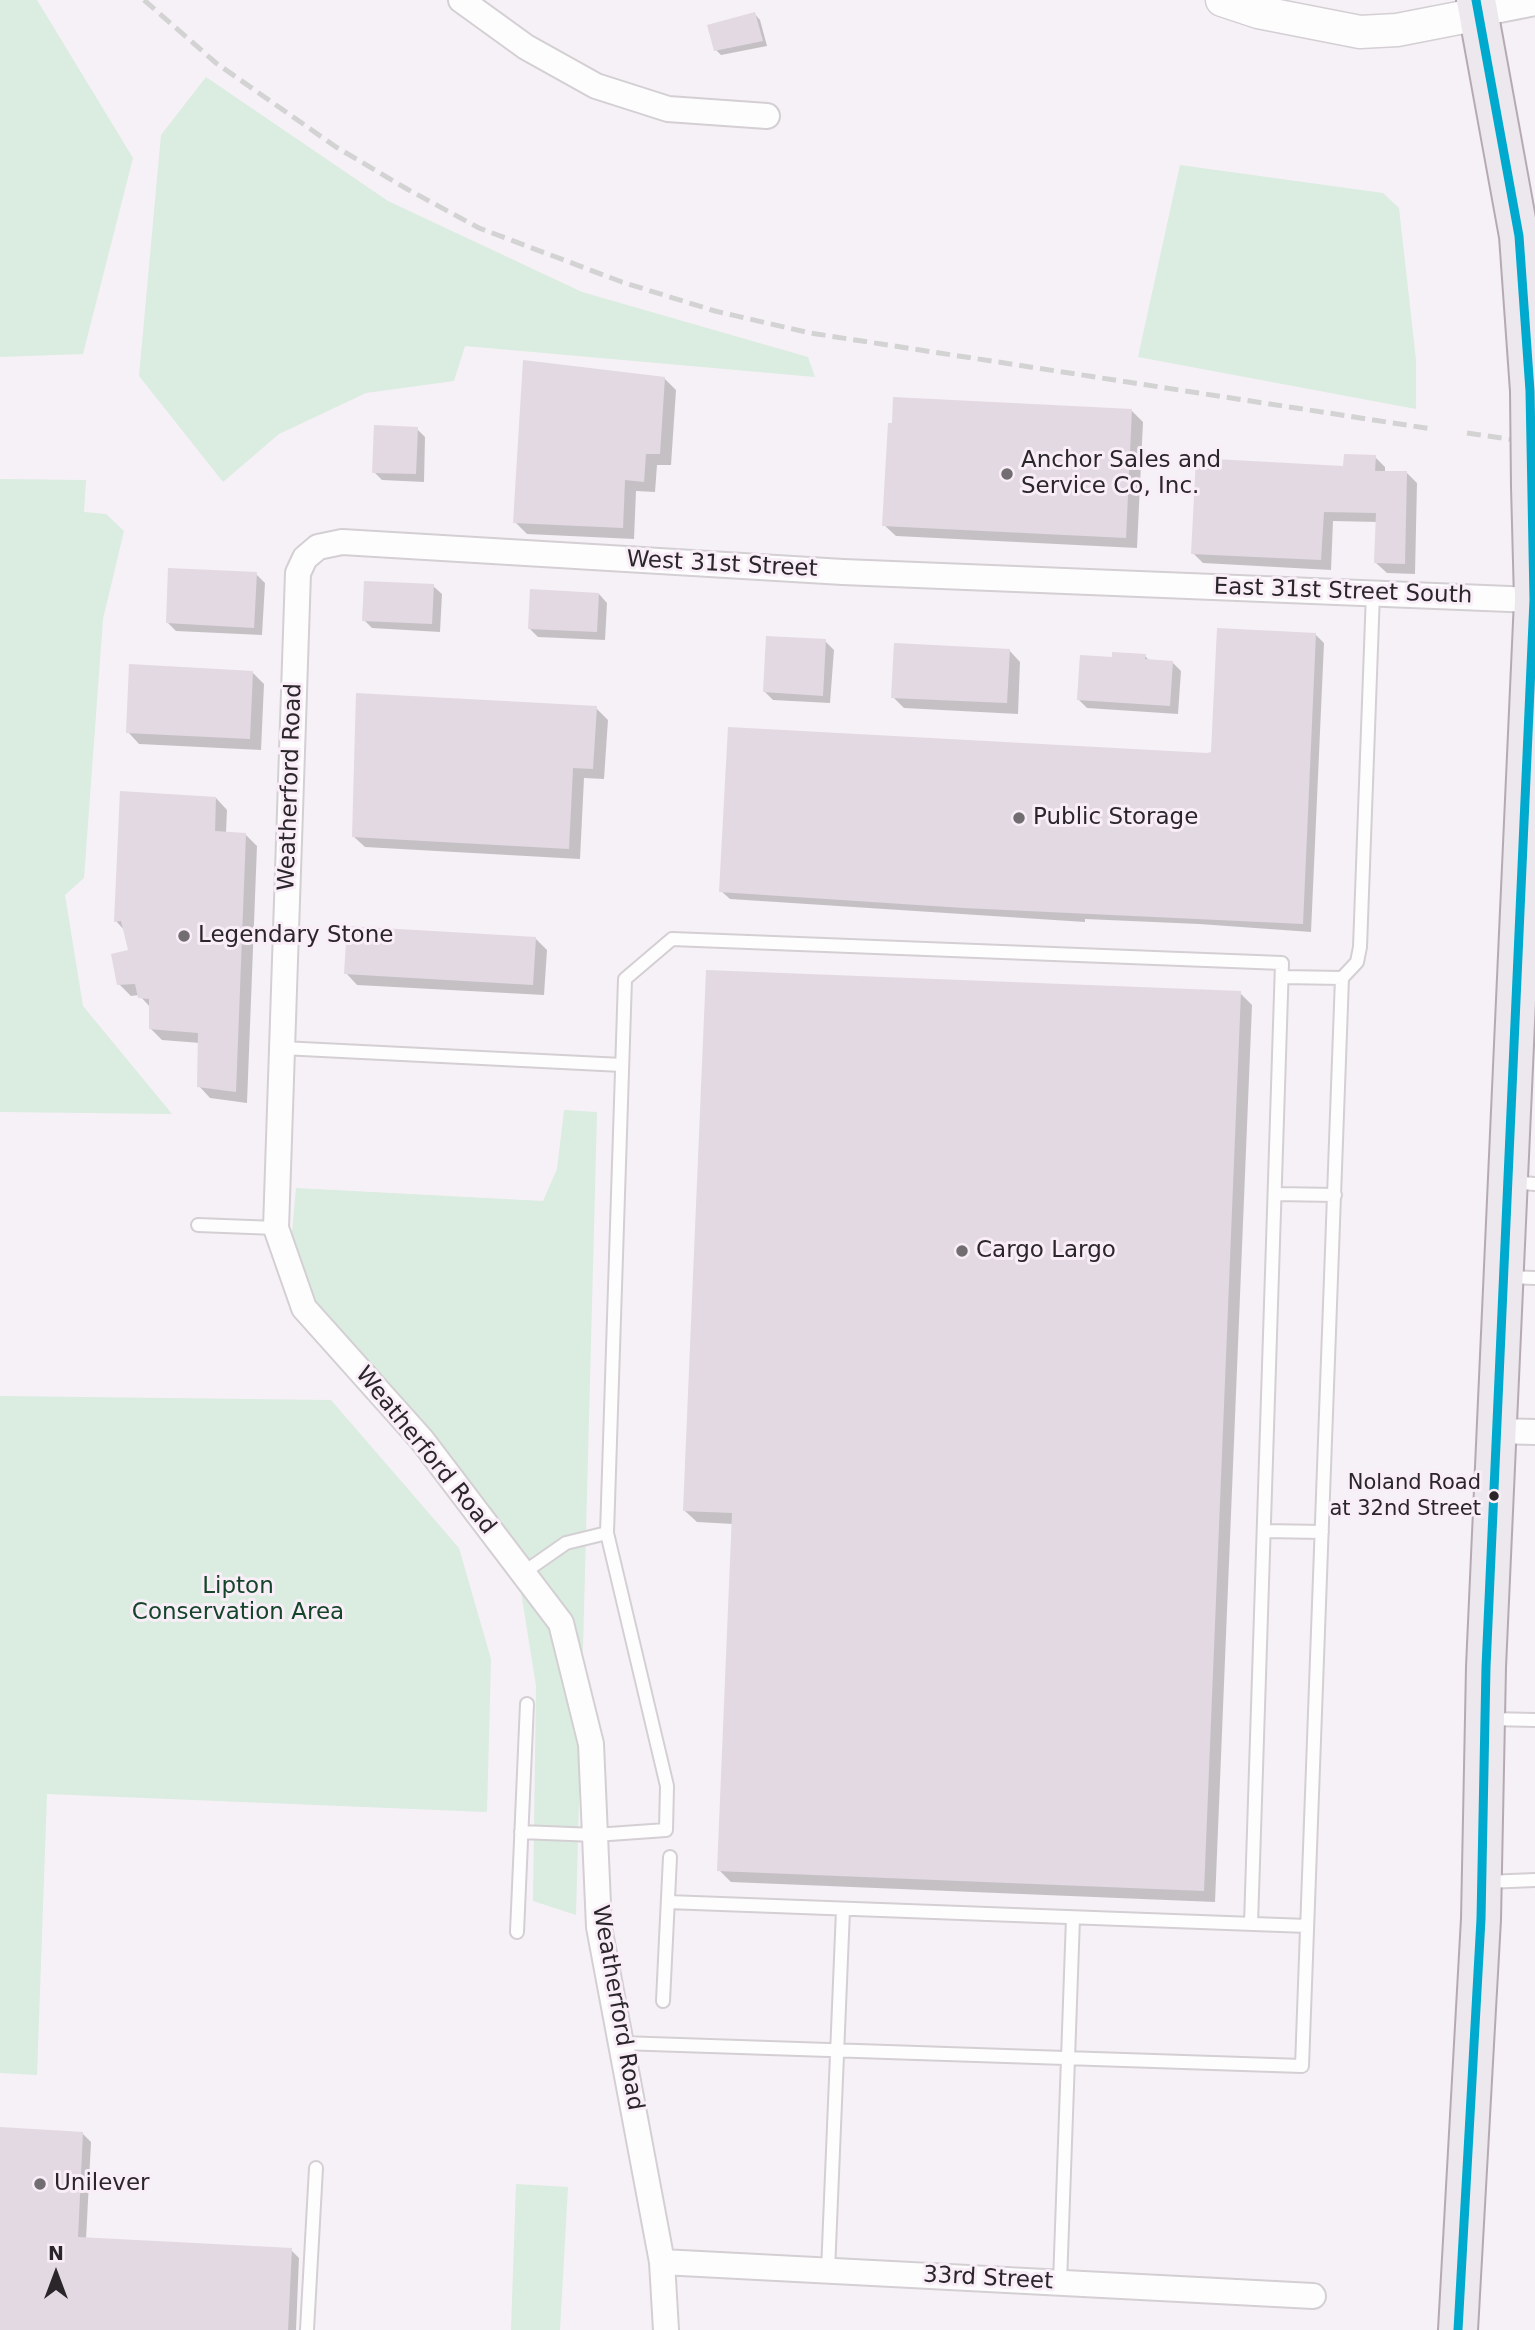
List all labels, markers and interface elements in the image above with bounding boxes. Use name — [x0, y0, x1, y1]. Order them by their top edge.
place label: Anchor Sales and Service Co, Inc. — [1021, 447, 1221, 501]
marker: Anchor Sales and Service Co, Inc. — [999, 466, 1015, 482]
street label: West 31st Street — [626, 546, 818, 584]
street label: East 31st Street South — [1213, 574, 1473, 610]
street label: Weatherford Road — [274, 683, 308, 891]
place label: Public Storage — [1033, 804, 1198, 832]
marker: Public Storage — [1011, 810, 1027, 826]
place label: Legendary Stone — [198, 922, 393, 950]
marker: Legendary Stone — [176, 928, 192, 944]
place label: Cargo Largo — [976, 1237, 1116, 1265]
marker: Cargo Largo — [954, 1243, 970, 1259]
street label: Weatherford Road — [349, 1362, 501, 1540]
place label: Noland Road at 32nd Street — [1329, 1471, 1481, 1521]
marker: Noland Road at 32nd Street — [1487, 1489, 1501, 1503]
park label: Lipton Conservation Area — [132, 1573, 344, 1627]
street label: Weatherford Road — [585, 1903, 649, 2113]
place label: Unilever — [54, 2170, 150, 2198]
marker: Unilever — [32, 2176, 48, 2192]
north arrow — [21, 2239, 91, 2309]
text: N — [48, 2242, 64, 2264]
street label: 33rd Street — [922, 2262, 1054, 2296]

